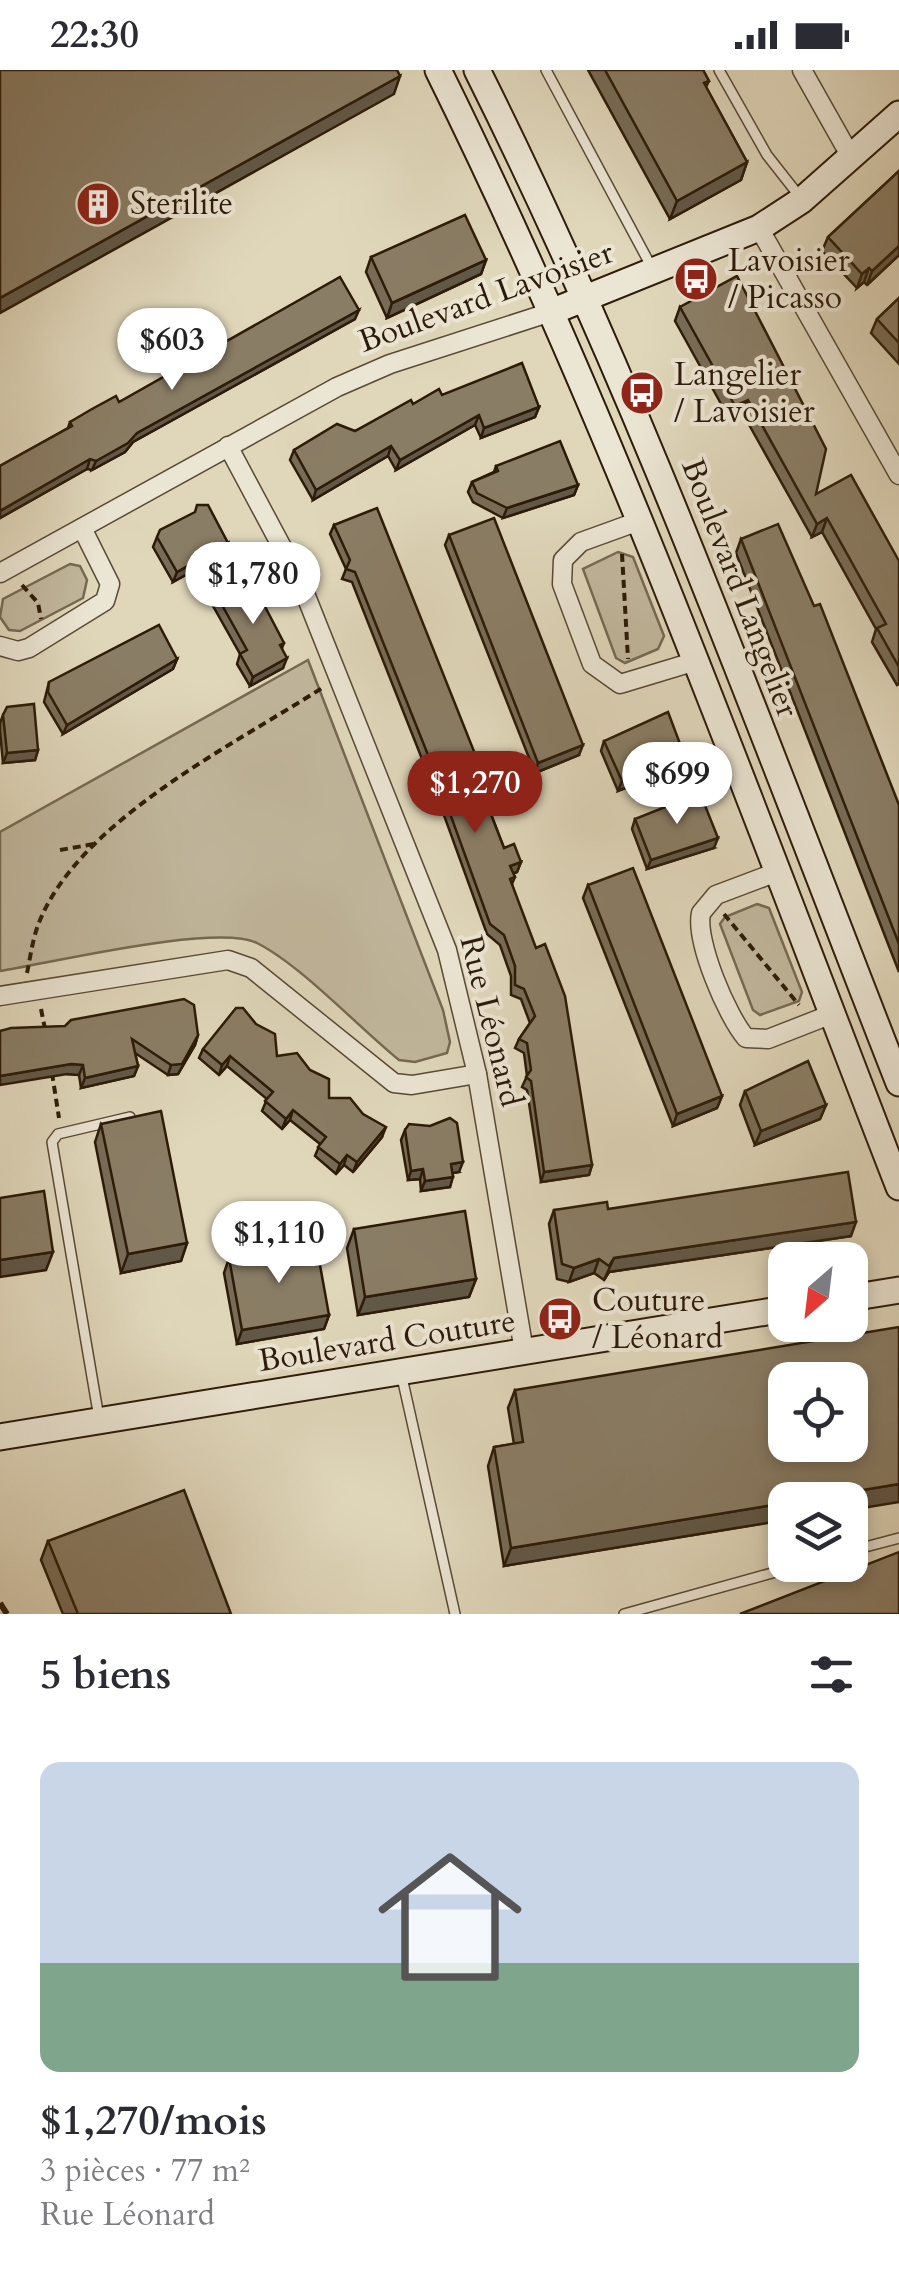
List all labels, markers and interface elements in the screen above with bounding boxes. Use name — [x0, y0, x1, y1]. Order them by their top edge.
text: 22:30 — [50, 9, 139, 61]
building icon: Sterilite — [75, 181, 121, 227]
place label: Sterilite — [130, 182, 233, 226]
street label: Boulevard Lavoisier — [352, 230, 620, 364]
place label: Lavoisier / Picasso — [728, 239, 850, 320]
bus stop icon: Lavoisier / Picasso — [673, 256, 719, 302]
pin: $603 — [113, 308, 231, 393]
text: $603 — [139, 318, 205, 362]
place label: Langelier / Lavoisier — [674, 353, 815, 434]
bus stop icon: Langelier / Lavoisier — [619, 370, 665, 416]
street label: Boulevard Langelier — [670, 452, 810, 724]
pin: $1,780 — [172, 542, 334, 627]
text: $1,780 — [207, 552, 299, 596]
pin: $699 — [618, 742, 736, 827]
pin: $1,270 — [394, 751, 556, 836]
text: $699 — [644, 752, 710, 796]
text: $1,270 — [429, 761, 521, 805]
street label: Rue Léonard — [449, 931, 533, 1111]
pin: $1,110 — [198, 1201, 360, 1286]
text: $1,110 — [233, 1211, 325, 1255]
north arrow — [768, 1242, 868, 1342]
map controls — [768, 1242, 868, 1582]
place label: Couture / Léonard — [592, 1279, 723, 1360]
bus stop icon: Couture / Léonard — [537, 1296, 583, 1342]
street label: Boulevard Couture — [255, 1299, 519, 1383]
button: locate — [768, 1362, 868, 1462]
button: layers — [768, 1482, 868, 1582]
text: 5 biens — [40, 1646, 171, 1703]
icon: filters — [804, 1647, 859, 1702]
icon: home — [360, 1827, 540, 2007]
text: $1,270/mois — [40, 2092, 267, 2149]
text: 3 pièces · 77 m² — [40, 2149, 250, 2193]
text: Rue Léonard — [40, 2193, 215, 2237]

